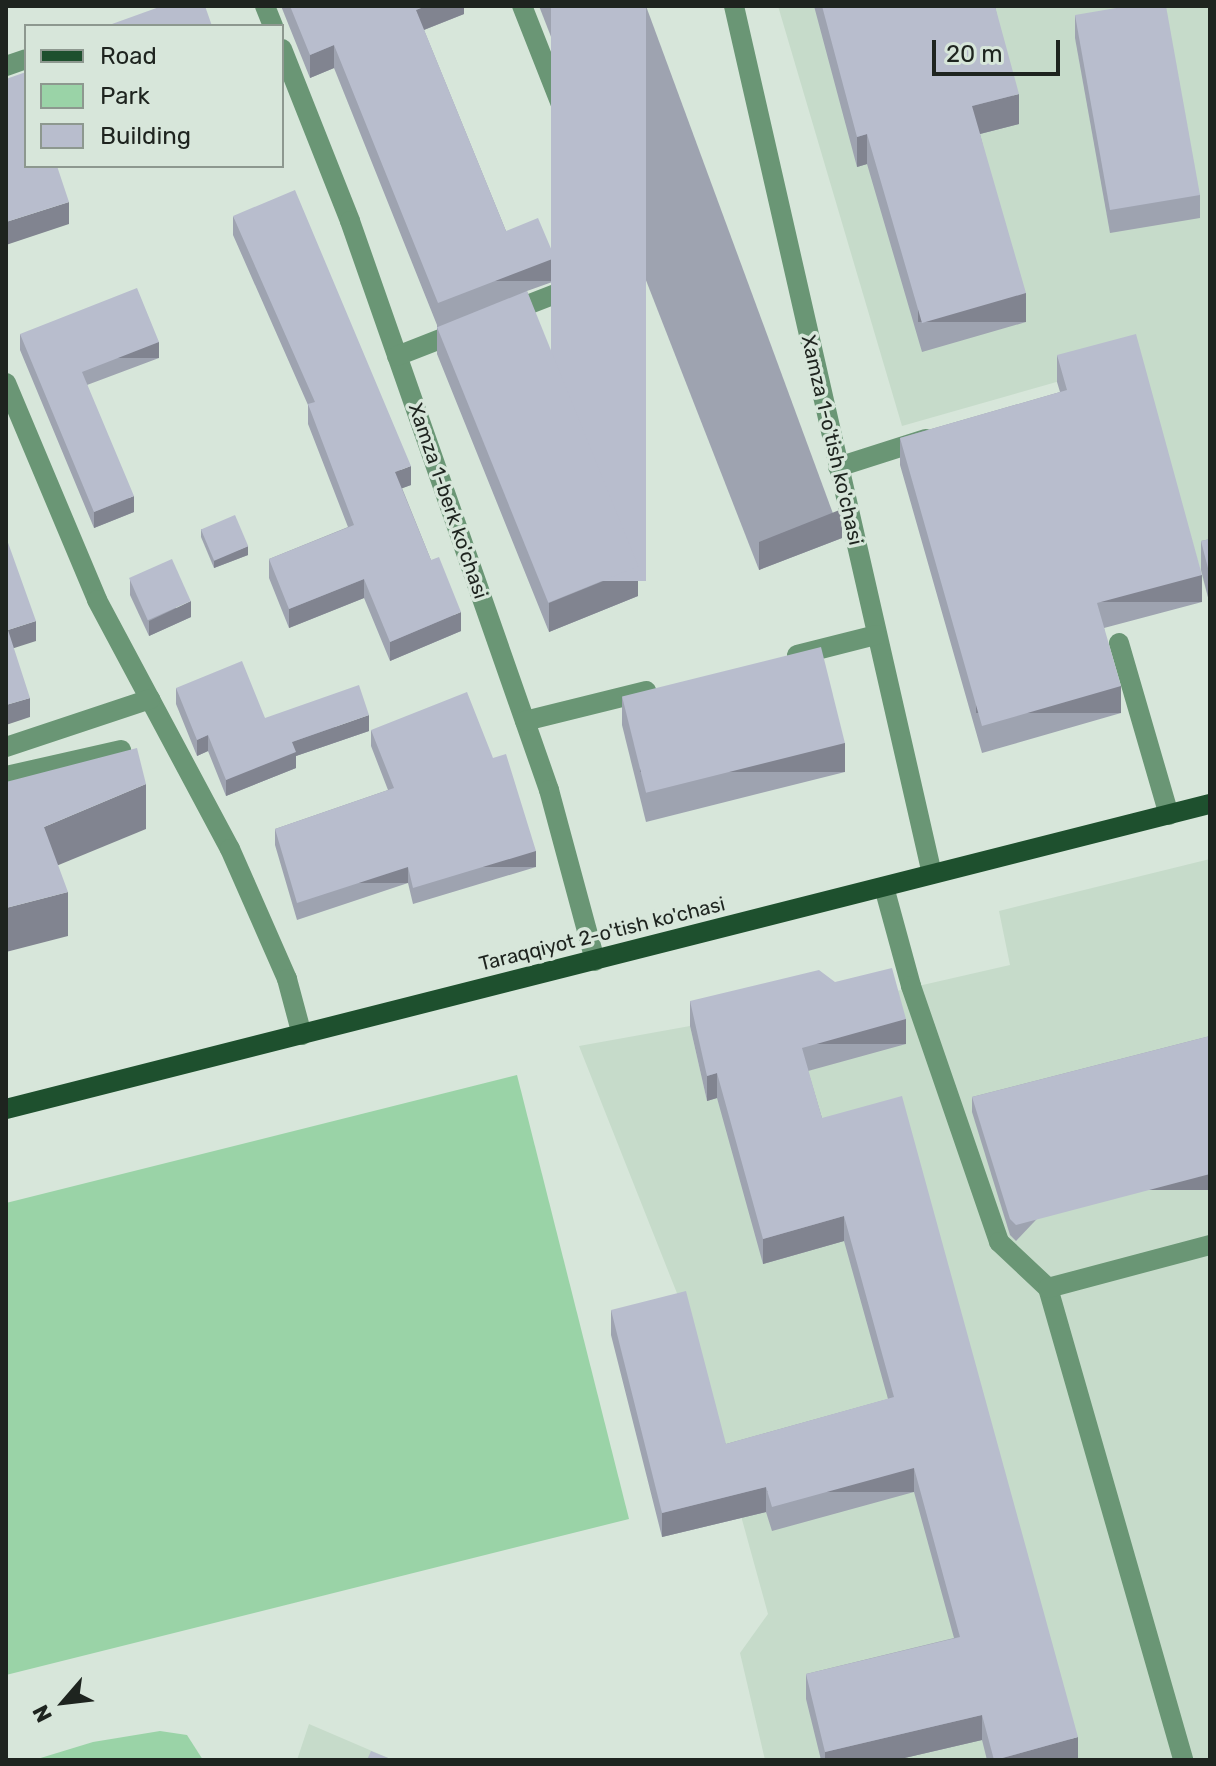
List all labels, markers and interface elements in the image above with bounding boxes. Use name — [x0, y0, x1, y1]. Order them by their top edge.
legend — [24, 24, 284, 168]
scale bar — [936, 24, 1064, 74]
text: 20 m — [946, 40, 1003, 68]
text: Road — [100, 42, 157, 70]
text: Park — [100, 82, 150, 110]
text: Building — [100, 122, 191, 150]
street label: Xamza 1-o'tish ko'chasi — [796, 333, 868, 547]
street label: Xamza 1-berk ko'chasi — [403, 400, 493, 602]
street label: Taraqqiyot 2-o'tish ko'chasi — [477, 892, 727, 976]
north arrow — [24, 1662, 104, 1742]
text: N — [27, 1700, 58, 1727]

